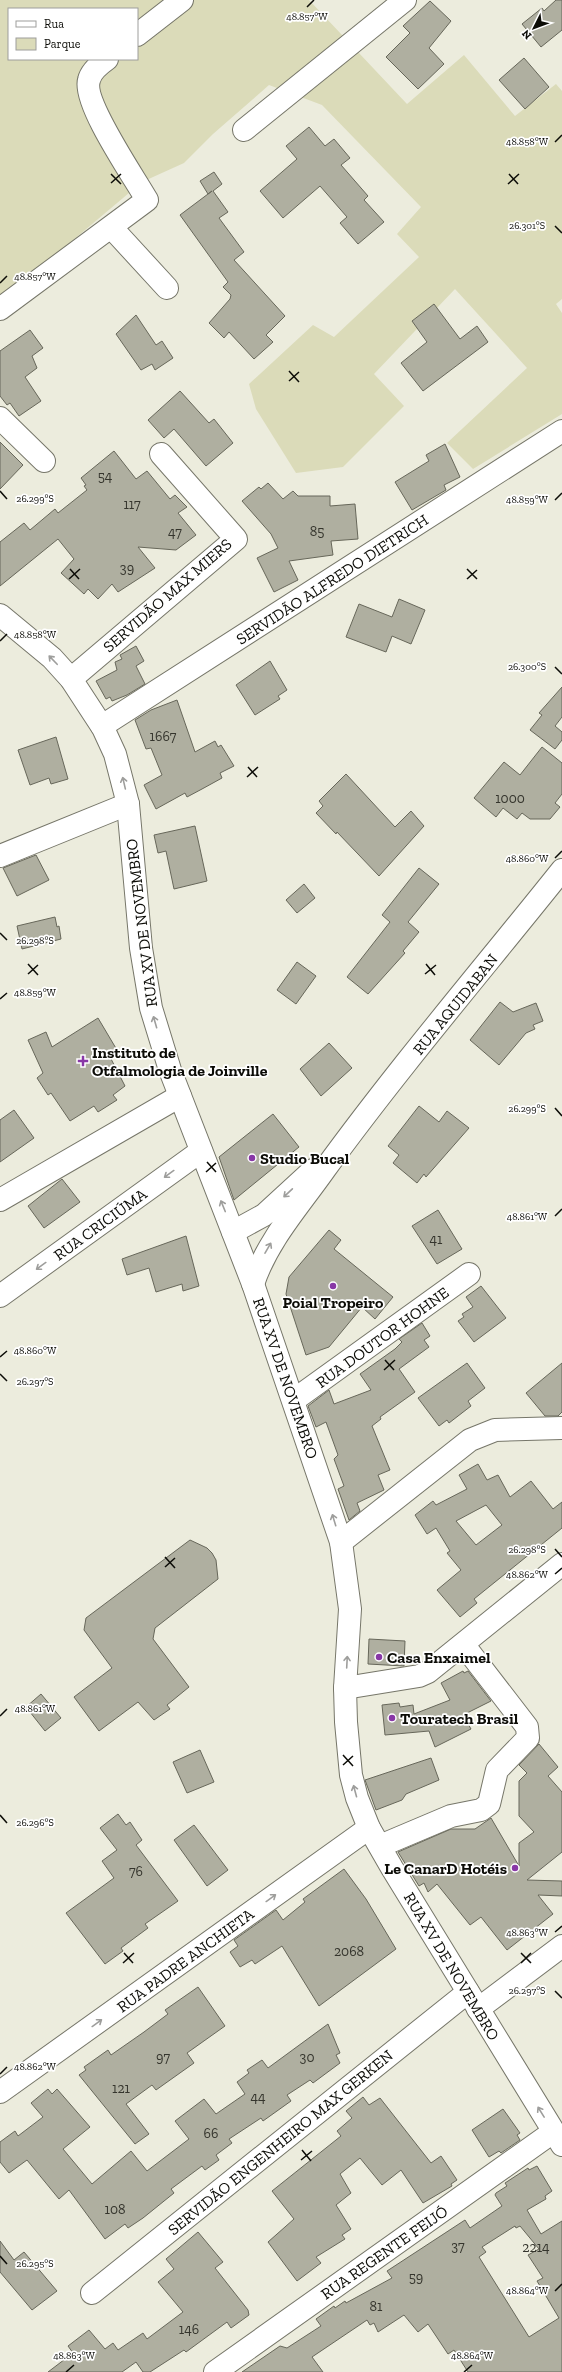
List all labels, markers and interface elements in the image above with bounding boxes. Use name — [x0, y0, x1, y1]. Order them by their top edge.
legend — [8, 8, 138, 60]
north arrow — [514, 8, 554, 48]
text: 48.857°W — [286, 11, 328, 23]
text: Rua — [44, 17, 64, 31]
text: N — [519, 26, 535, 42]
text: Parque — [44, 37, 81, 51]
text: 48.858°W — [506, 136, 549, 148]
text: 26.301°S — [509, 220, 545, 232]
text: 48.857°W — [14, 271, 56, 283]
house number: 54 — [98, 468, 113, 485]
text: 26.299°S — [16, 493, 54, 505]
text: 48.859°W — [506, 494, 549, 506]
house number: 117 — [123, 496, 141, 513]
street label: SERVIDÃO ALFREDO DIETRICH — [233, 510, 432, 649]
house number: 85 — [310, 523, 324, 540]
house number: 47 — [168, 524, 182, 541]
street label: SERVIDÃO MAX MIERS — [99, 534, 235, 656]
house number: 39 — [120, 560, 134, 577]
text: 48.858°W — [14, 629, 57, 641]
one-way arrow — [48, 655, 58, 665]
text: 26.300°S — [508, 661, 546, 673]
house number: 1667 — [150, 728, 177, 745]
one-way arrow — [119, 777, 127, 790]
house number: 1000 — [495, 790, 525, 807]
street label: RUA XV DE NOVEMBRO — [122, 837, 161, 1008]
text: 48.860°W — [506, 853, 549, 865]
text: 26.298°S — [16, 935, 54, 947]
street label: RUA AQUIDABAN — [409, 950, 502, 1059]
text: 48.859°W — [14, 987, 57, 999]
one-way arrow — [151, 1016, 158, 1029]
place label: Instituto de Otfalmologia de Joinville — [92, 1043, 268, 1080]
marker: Instituto de Otfalmologia de Joinville — [77, 1055, 89, 1067]
text: 26.299°S — [508, 1103, 546, 1115]
place label: Studio Bucal — [260, 1149, 350, 1168]
marker: Studio Bucal — [247, 1153, 257, 1163]
one-way arrow — [164, 1170, 175, 1178]
street label: RUA CRICIÚMA — [50, 1184, 151, 1265]
one-way arrow — [283, 1188, 293, 1197]
one-way arrow — [218, 1201, 226, 1213]
text: 48.861°W — [507, 1211, 548, 1223]
house number: 41 — [430, 1231, 443, 1248]
one-way arrow — [265, 1242, 273, 1254]
one-way arrow — [36, 1262, 47, 1270]
marker: Poial Tropeiro — [328, 1281, 338, 1291]
street label: RUA DOUTOR HOHNE — [312, 1283, 452, 1392]
place label: Poial Tropeiro — [283, 1293, 384, 1312]
street label: RUA XV DE NOVEMBRO — [249, 1295, 322, 1462]
text: 48.860°W — [14, 1345, 57, 1357]
text: 26.297°S — [17, 1376, 53, 1388]
one-way arrow — [330, 1514, 337, 1527]
text: 26.298°S — [508, 1544, 546, 1556]
text: 48.862°W — [506, 1569, 549, 1581]
place label: Casa Enxaimel — [387, 1648, 491, 1667]
marker: Casa Enxaimel — [374, 1652, 384, 1662]
one-way arrow — [343, 1656, 350, 1669]
text: 48.861°W — [15, 1703, 56, 1715]
place label: Touratech Brasil — [400, 1709, 519, 1728]
marker: Touratech Brasil — [387, 1713, 397, 1723]
one-way arrow — [351, 1785, 358, 1798]
text: 26.296°S — [16, 1817, 54, 1829]
place label: Le CanarD Hotéis — [384, 1859, 507, 1878]
house number: 76 — [129, 1863, 143, 1880]
marker: Le CanarD Hotéis — [510, 1863, 520, 1873]
street label: RUA XV DE NOVEMBRO — [400, 1889, 503, 2044]
one-way arrow — [265, 1894, 276, 1902]
street label: RUA PADRE ANCHIETA — [113, 1904, 258, 2016]
text: 48.863°W — [506, 1927, 548, 1939]
house number: 2068 — [334, 1943, 364, 1960]
text: 26.297°S — [509, 1985, 545, 1997]
one-way arrow — [92, 2019, 103, 2027]
street label: SERVIDÃO ENGENHEIRO MAX GERKEN — [164, 2046, 397, 2239]
house number: 97 — [156, 2049, 170, 2066]
house number: 30 — [300, 2049, 314, 2066]
text: 48.862°W — [14, 2061, 57, 2073]
house number: 121 — [112, 2080, 131, 2097]
house number: 44 — [250, 2089, 266, 2106]
one-way arrow — [537, 2106, 545, 2118]
house number: 66 — [204, 2125, 218, 2142]
house number: 108 — [105, 2201, 126, 2218]
street label: RUA REGENTE FEIJÓ — [317, 2201, 452, 2303]
house number: 37 — [451, 2238, 465, 2255]
house number: 2214 — [522, 2239, 550, 2256]
text: 26.295°S — [16, 2258, 54, 2270]
house number: 59 — [409, 2269, 423, 2286]
text: 48.864°W — [506, 2285, 549, 2297]
house number: 81 — [370, 2298, 383, 2315]
house number: 146 — [179, 2321, 199, 2338]
text: 48.863°W — [53, 2350, 95, 2362]
text: 48.864°W — [451, 2350, 494, 2362]

